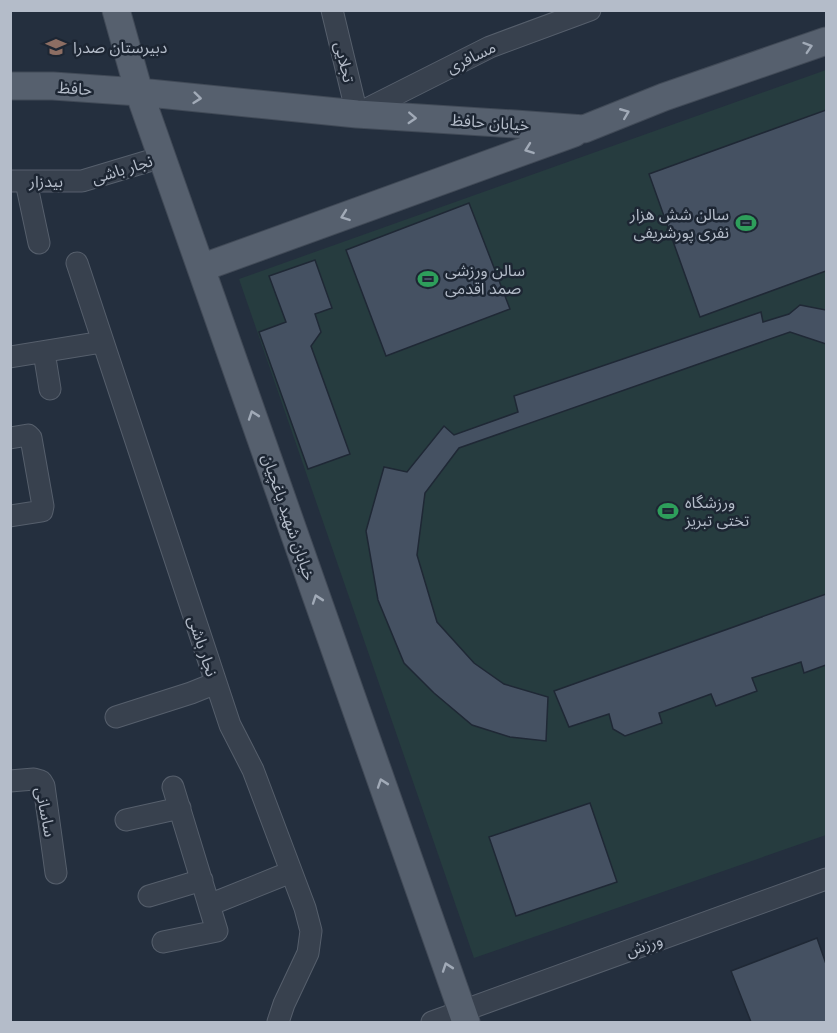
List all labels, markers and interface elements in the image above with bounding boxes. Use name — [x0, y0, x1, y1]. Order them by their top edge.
school or university icon: دبیرستان صدرا — [44, 35, 68, 59]
place label: دبیرستان صدرا — [73, 37, 167, 58]
street label: مسافری — [443, 37, 499, 78]
street label: تجلایی — [330, 40, 359, 85]
one-way arrow — [802, 41, 813, 54]
street label: حافظ — [57, 77, 93, 100]
one-way arrow — [193, 91, 202, 104]
one-way arrow — [619, 108, 630, 120]
street label: خیابان حافظ — [450, 109, 530, 136]
one-way arrow — [408, 111, 417, 124]
one-way arrow — [524, 142, 535, 155]
street label: نجار باشی — [89, 150, 155, 189]
street label: بیدزار — [28, 171, 63, 192]
place label: سالن شش هزار نفری پورشریفی — [629, 204, 729, 243]
one-way arrow — [341, 208, 351, 221]
sports icon: سالن شش هزار نفری پورشریفی — [734, 211, 758, 235]
place label: سالن ورزشی صمد اقدمی — [445, 260, 525, 299]
sports icon: سالن ورزشی صمد اقدمی — [416, 267, 440, 291]
one-way arrow — [247, 410, 260, 421]
street label: خیابان شهید یاغچیان — [257, 451, 320, 583]
place label: ورزشگاه تختی تبریز — [684, 492, 750, 531]
sports icon: ورزشگاه تختی تبریز — [656, 499, 680, 523]
one-way arrow — [312, 594, 325, 605]
street label: نجار باشی — [183, 613, 222, 679]
one-way arrow — [377, 778, 390, 789]
street label: ساسانی — [30, 785, 61, 839]
street label: ورزش — [623, 929, 666, 962]
one-way arrow — [441, 962, 454, 973]

